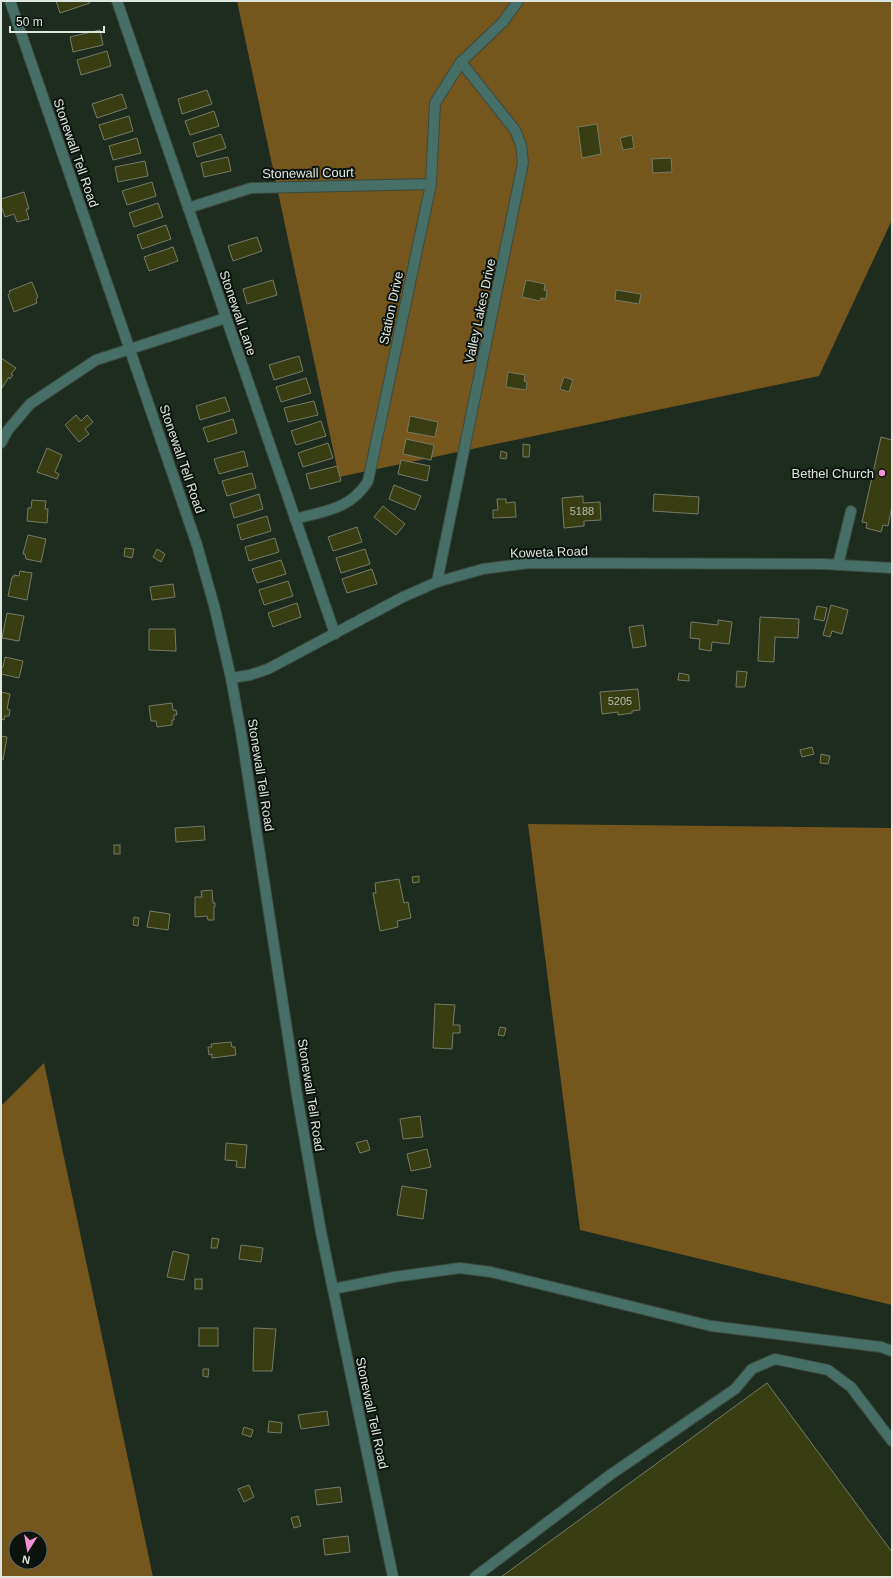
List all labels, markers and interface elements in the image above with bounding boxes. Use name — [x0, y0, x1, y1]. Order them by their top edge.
scale bar — [10, 8, 104, 34]
text: 50 m — [16, 15, 43, 29]
street label: Stonewall Tell Road — [50, 97, 102, 209]
street label: Stonewall Court — [262, 165, 354, 181]
street label: Valley Lakes Drive — [462, 257, 498, 365]
street label: Stonewall Lane — [216, 269, 260, 357]
street label: Station Drive — [376, 270, 406, 346]
street label: Stonewall Tell Road — [156, 403, 208, 515]
place label: Bethel Church — [792, 466, 874, 481]
marker: Bethel Church — [877, 468, 887, 478]
house number: 5188 — [570, 505, 594, 517]
street label: Koweta Road — [510, 543, 588, 561]
house number: 5205 — [608, 695, 632, 707]
street label: Stonewall Tell Road — [245, 718, 277, 832]
street label: Stonewall Tell Road — [295, 1038, 327, 1152]
street label: Stonewall Tell Road — [353, 1356, 391, 1470]
north arrow — [8, 1530, 48, 1570]
text: N — [21, 1553, 31, 1566]

